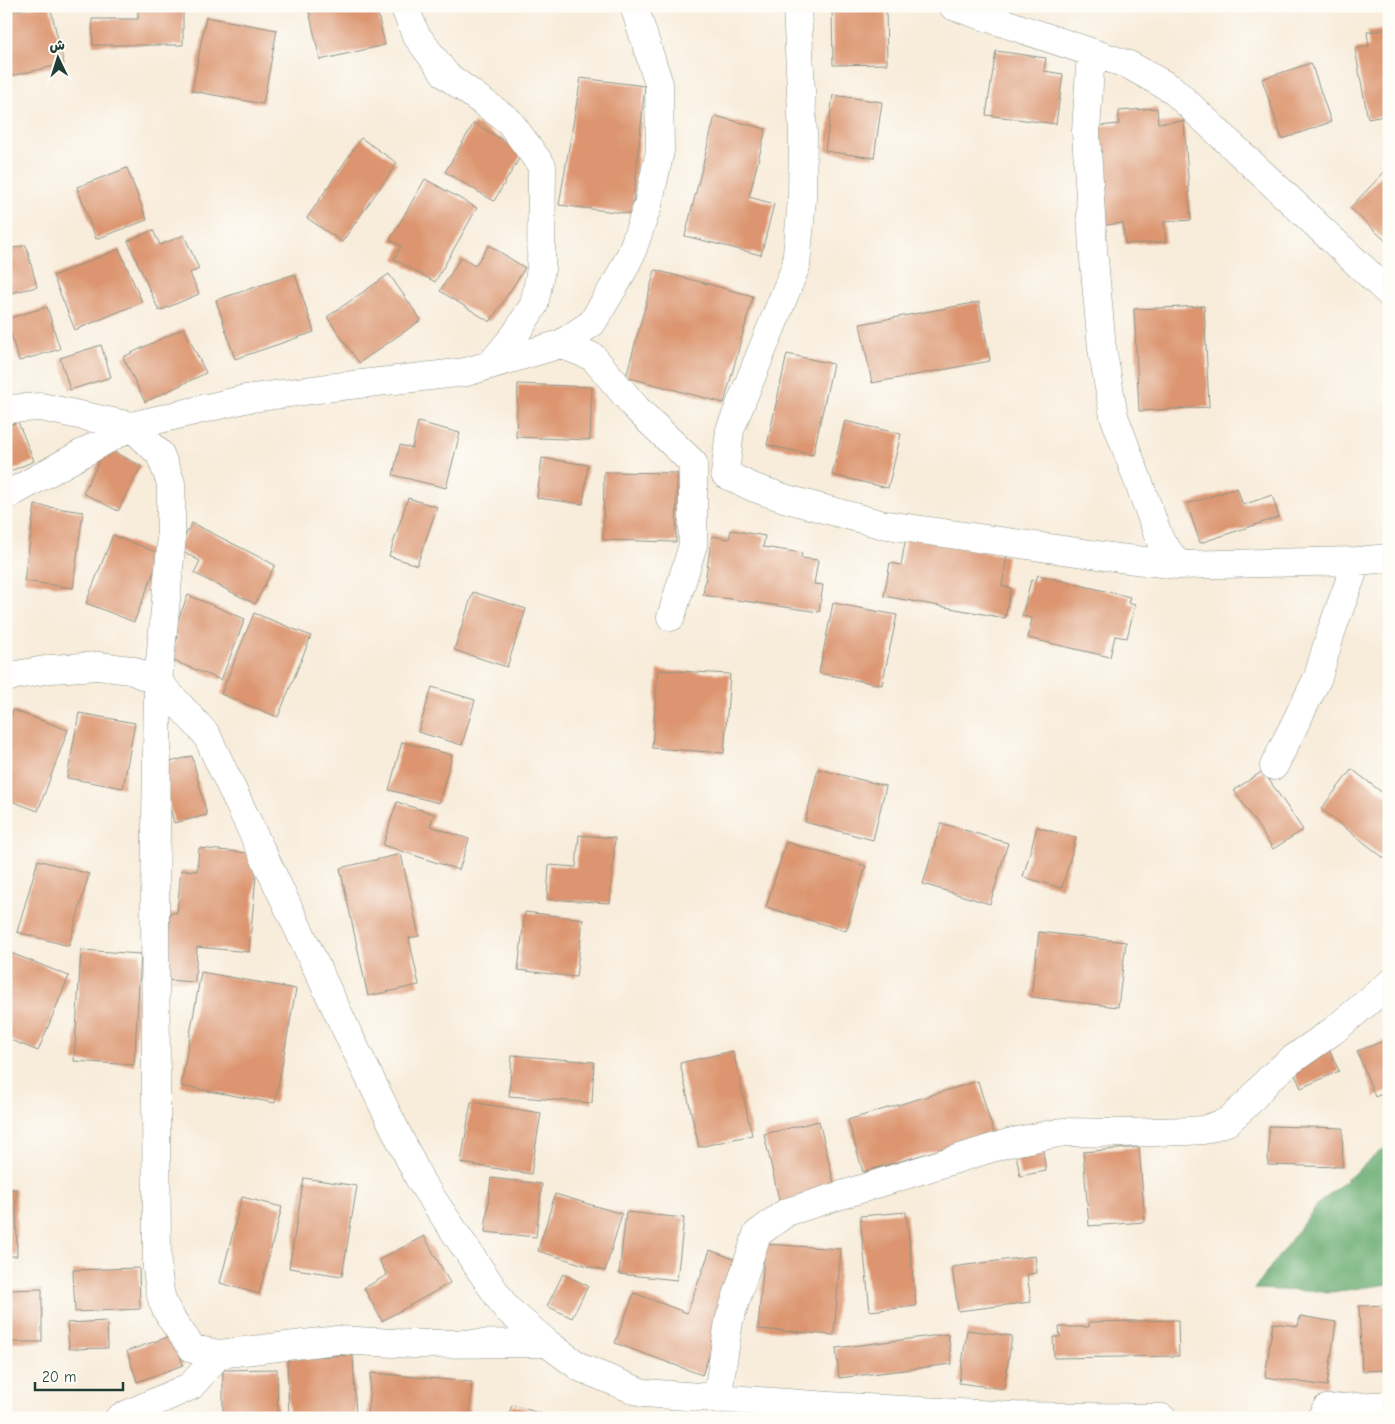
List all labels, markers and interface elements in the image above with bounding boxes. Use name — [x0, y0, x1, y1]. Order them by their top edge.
north arrow — [32, 32, 82, 82]
text: ش — [49, 37, 65, 55]
scale bar — [35, 1359, 122, 1391]
text: 20 m — [42, 1368, 76, 1386]

